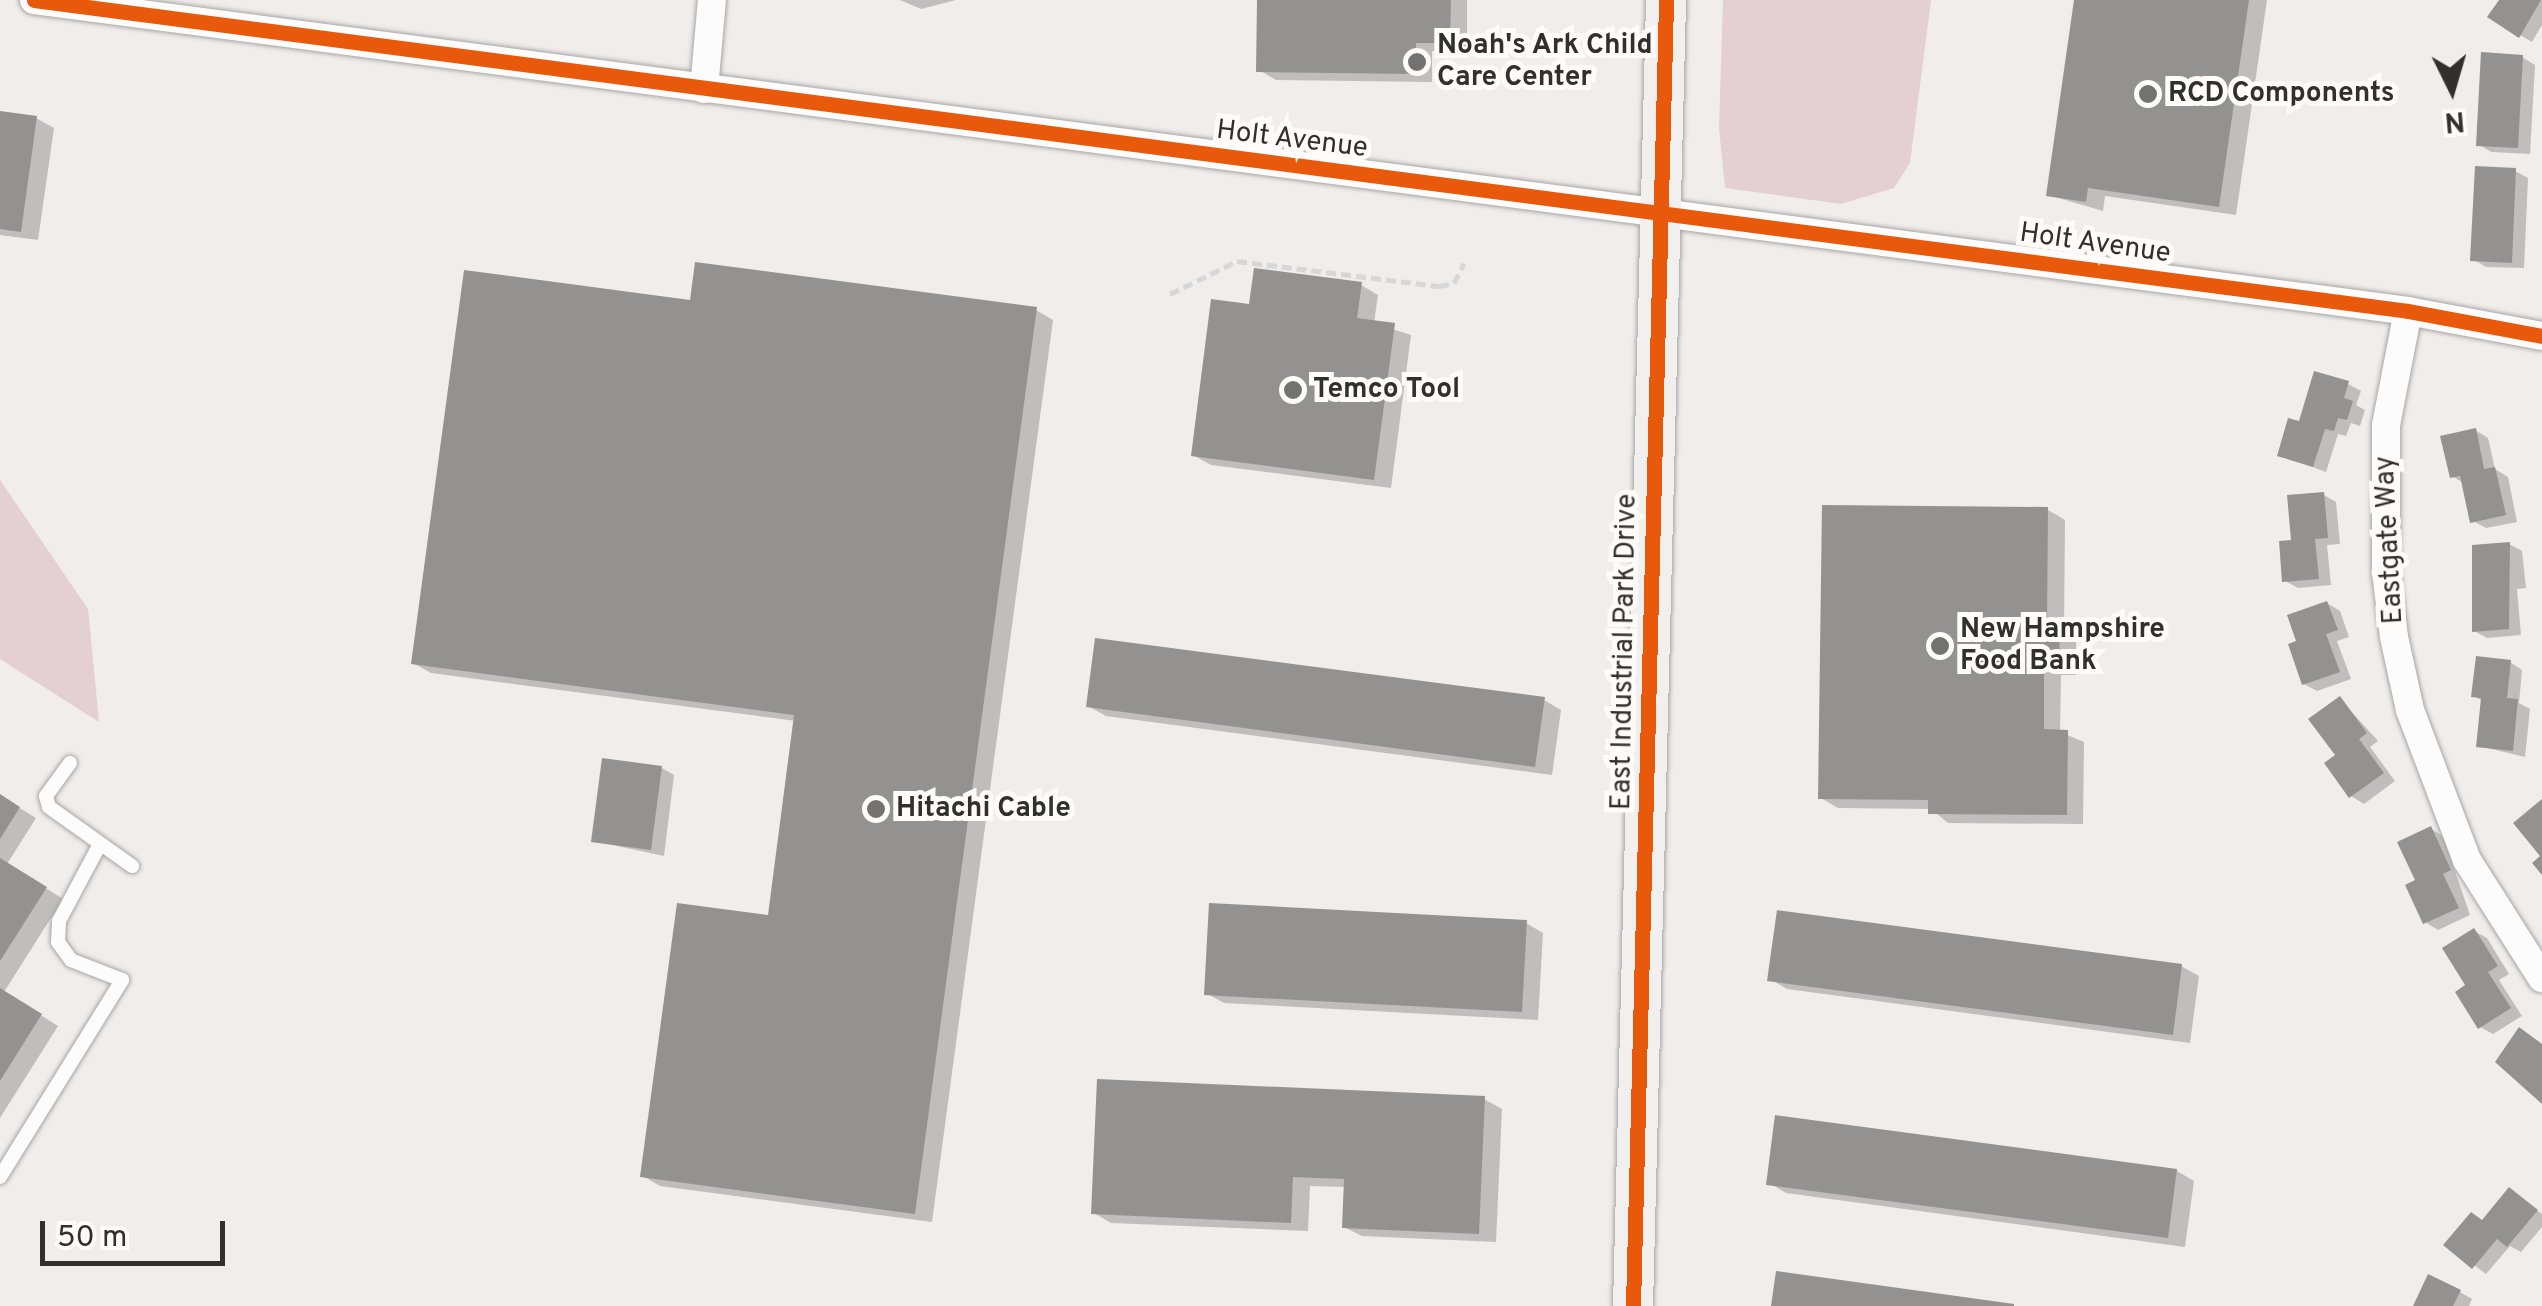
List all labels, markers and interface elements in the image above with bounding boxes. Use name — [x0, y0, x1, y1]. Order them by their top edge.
place label: Noah's Ark Child Care Center — [1437, 29, 1654, 95]
north arrow — [2402, 40, 2502, 140]
marker: Noah's Ark Child Care Center — [1406, 51, 1428, 73]
place label: RCD Components — [2168, 77, 2394, 111]
marker: RCD Components — [2137, 83, 2159, 105]
text: N — [2443, 101, 2466, 139]
street label: Holt Avenue — [1214, 114, 1370, 166]
street label: Holt Avenue — [2017, 217, 2173, 271]
place label: Temco Tool — [1313, 373, 1460, 407]
marker: Temco Tool — [1282, 379, 1304, 401]
street label: Eastgate Way — [2369, 455, 2411, 625]
street label: East Industrial Park Drive — [1605, 493, 1645, 811]
place label: New Hampshire Food Bank — [1960, 613, 2165, 679]
marker: New Hampshire Food Bank — [1929, 635, 1951, 657]
place label: Hitachi Cable — [896, 792, 1071, 826]
marker: Hitachi Cable — [865, 798, 887, 820]
scale bar — [45, 1201, 230, 1263]
text: 50 m — [57, 1220, 127, 1257]

